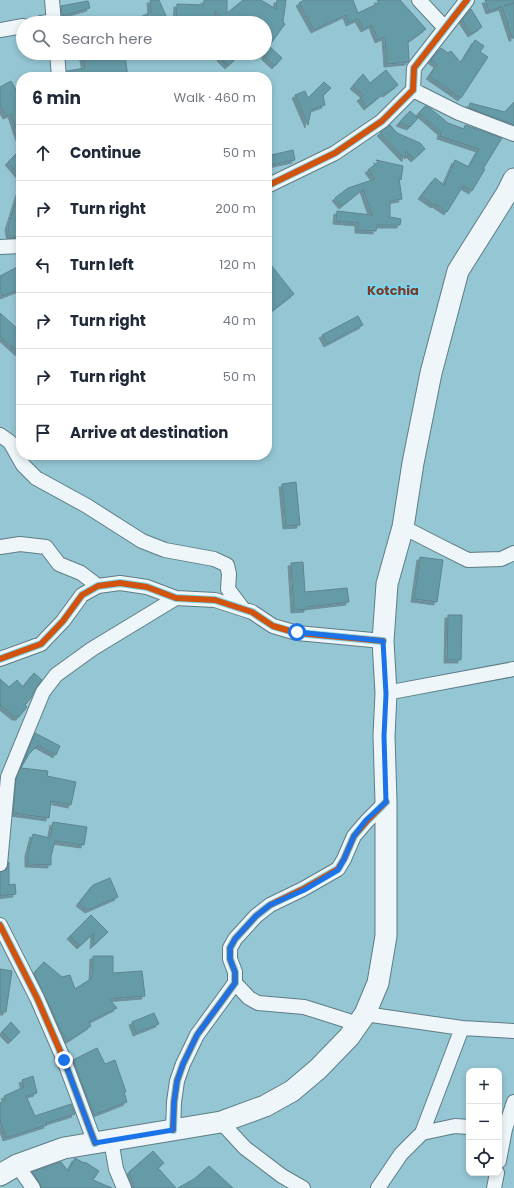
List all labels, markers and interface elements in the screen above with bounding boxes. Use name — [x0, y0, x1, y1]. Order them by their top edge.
search box — [16, 16, 272, 60]
icon: search — [30, 27, 52, 49]
text: Search here — [62, 28, 152, 49]
text: 6 min — [32, 86, 81, 110]
text: Walk · 460 m — [173, 88, 256, 107]
icon: ahead — [32, 142, 54, 164]
text: Continue — [70, 142, 141, 163]
text: 50 m — [223, 143, 256, 162]
icon: right — [32, 198, 54, 220]
text: Turn right — [70, 198, 146, 219]
text: 200 m — [215, 199, 256, 218]
icon: left — [32, 254, 54, 276]
text: Turn left — [70, 254, 134, 275]
text: 120 m — [219, 255, 256, 274]
district label: Kotchia — [367, 281, 419, 300]
icon: right — [32, 310, 54, 332]
text: Turn right — [70, 310, 146, 331]
text: 40 m — [223, 311, 256, 330]
icon: right — [32, 366, 54, 388]
text: Turn right — [70, 366, 146, 387]
text: 50 m — [223, 367, 256, 386]
icon: arrive — [32, 422, 54, 444]
text: Arrive at destination — [70, 422, 228, 443]
route start — [288, 623, 306, 641]
route end — [55, 1051, 73, 1069]
map controls — [466, 1068, 502, 1176]
button: + — [466, 1068, 502, 1104]
button: − — [466, 1104, 502, 1140]
button: locate — [466, 1140, 502, 1176]

